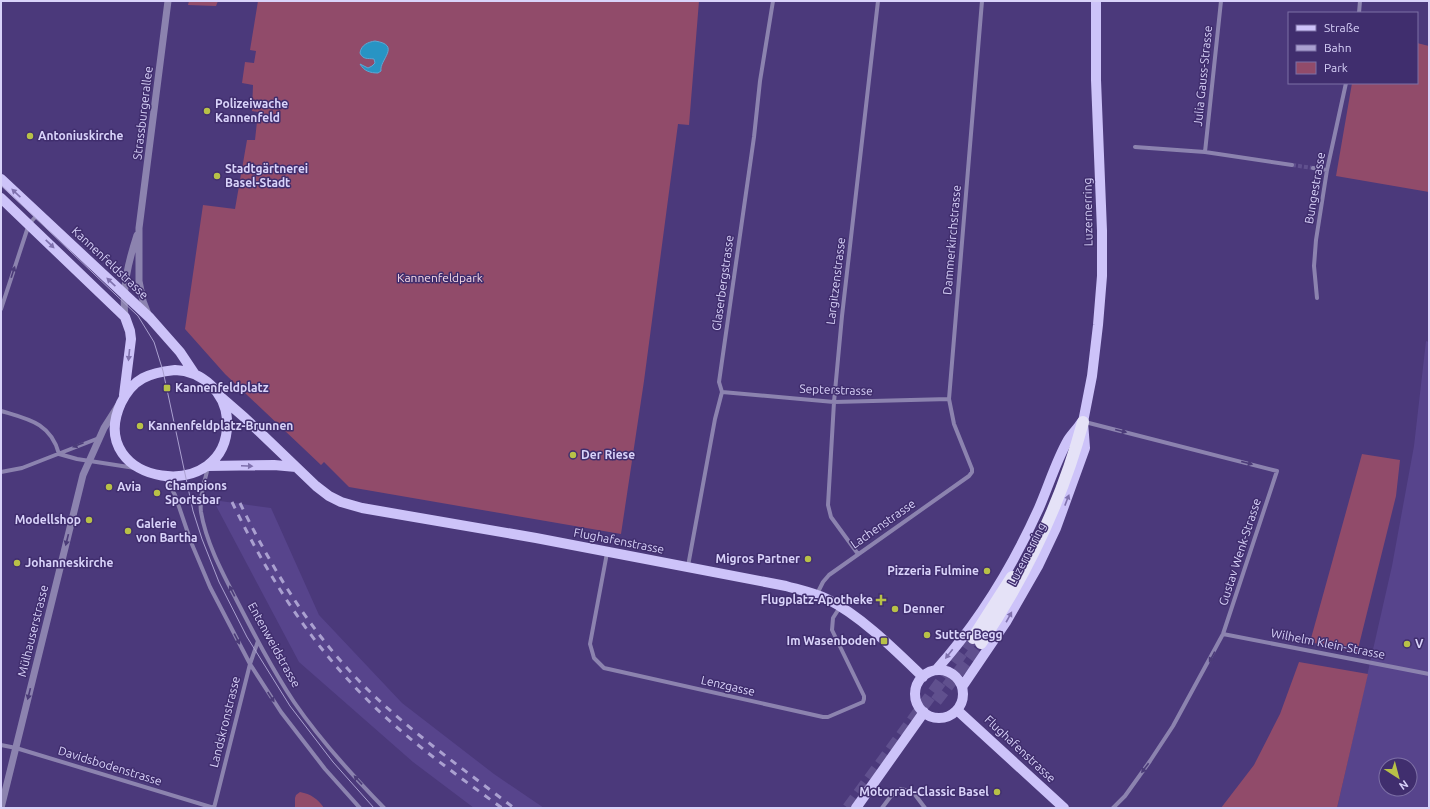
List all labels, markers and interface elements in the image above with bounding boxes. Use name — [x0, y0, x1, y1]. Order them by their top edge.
legend — [1288, 12, 1418, 84]
text: Straße — [1324, 21, 1360, 34]
street label: Julia Gauss-Strasse — [1191, 25, 1214, 127]
text: Bahn — [1324, 41, 1352, 54]
text: Park — [1324, 61, 1348, 74]
street label: Strassburgerallee — [130, 65, 155, 161]
place label: Polizeiwache Kannenfeld — [215, 97, 288, 124]
marker: Polizeiwache Kannenfeld — [202, 106, 212, 116]
place label: Antoniuskirche — [38, 129, 124, 142]
marker: Antoniuskirche — [25, 131, 35, 141]
street label: Bungestrasse — [1302, 151, 1327, 225]
place label: Stadtgärtnerei Basel-Stadt — [225, 162, 308, 189]
marker: Stadtgärtnerei Basel-Stadt — [212, 171, 222, 181]
street label: Luzernerring — [1080, 178, 1095, 247]
street label: Dammerkirchstrasse — [940, 185, 963, 295]
one-way arrow — [11, 188, 21, 198]
street label: Kannenfeldstrasse — [69, 224, 151, 301]
street label: Glaserbergstrasse — [709, 234, 736, 332]
street label: Largitzenstrasse — [824, 237, 847, 325]
one-way arrow — [45, 239, 55, 249]
one-way arrow — [10, 266, 16, 278]
park label: Kannenfeldpark — [397, 271, 483, 284]
one-way arrow — [106, 277, 116, 287]
one-way arrow — [126, 349, 133, 361]
place label: Kannenfeldplatz — [175, 381, 269, 394]
street label: Septerstrasse — [799, 382, 873, 397]
marker: Kannenfeldplatz — [162, 383, 172, 393]
place label: Kannenfeldplatz-Brunnen — [148, 419, 293, 432]
marker: Kannenfeldplatz-Brunnen — [135, 421, 145, 431]
one-way arrow — [1115, 428, 1127, 434]
one-way arrow — [72, 442, 84, 448]
place label: Der Riese — [581, 448, 635, 461]
marker: Der Riese — [568, 450, 578, 460]
one-way arrow — [1241, 460, 1253, 466]
one-way arrow — [241, 462, 253, 469]
place label: Champions Sportsbar — [165, 479, 227, 506]
place label: Avia — [117, 480, 141, 493]
marker: Avia — [104, 482, 114, 492]
marker: Champions Sportsbar — [152, 488, 162, 498]
one-way arrow — [1064, 494, 1070, 506]
street label: Lachenstrasse — [848, 497, 918, 551]
street label: Gustav Wenk-Strasse — [1216, 497, 1263, 607]
place label: Modellshop — [15, 513, 81, 526]
marker: Modellshop — [84, 515, 94, 525]
place label: Galerie von Bartha — [136, 517, 198, 544]
street label: Luzernerring — [1005, 520, 1048, 587]
street label: Flughafenstrasse — [573, 525, 665, 556]
marker: Galerie von Bartha — [123, 526, 133, 536]
one-way arrow — [63, 534, 69, 547]
place label: Migros Partner — [715, 552, 800, 565]
marker: Migros Partner — [803, 554, 813, 564]
place label: Johanneskirche — [25, 556, 113, 569]
marker: Johanneskirche — [12, 558, 22, 568]
place label: Pizzeria Fulmine — [887, 564, 979, 577]
marker: Pizzeria Fulmine — [982, 566, 992, 576]
street label: Mülhauserstrasse — [15, 584, 50, 678]
one-way arrow — [229, 585, 235, 596]
place label: Flugplatz-Apotheke — [761, 593, 873, 606]
marker: Flugplatz-Apotheke — [876, 595, 886, 605]
street label: Entenweidstrasse — [246, 600, 303, 690]
place label: Denner — [903, 602, 945, 615]
marker: Denner — [890, 604, 900, 614]
one-way arrow — [1006, 611, 1013, 623]
street label: Wilhelm Klein-Strasse — [1270, 626, 1386, 661]
place label: Sutter Begg — [935, 628, 1003, 641]
marker: Sutter Begg — [922, 630, 932, 640]
one-way arrow — [234, 634, 241, 645]
place label: Im Wasenboden — [787, 634, 876, 647]
marker: Im Wasenboden — [879, 636, 889, 646]
place label: V — [1415, 637, 1424, 650]
marker: V — [1402, 639, 1412, 649]
one-way arrow — [945, 649, 954, 660]
one-way arrow — [1209, 651, 1215, 662]
street label: Lenzgasse — [700, 673, 756, 698]
street label: Landskronstrasse — [207, 675, 242, 769]
one-way arrow — [26, 688, 32, 700]
one-way arrow — [268, 691, 275, 703]
street label: Flughafenstrasse — [982, 713, 1058, 785]
street label: Davidsbodenstrasse — [57, 744, 164, 788]
north arrow — [1378, 757, 1418, 797]
one-way arrow — [1141, 763, 1150, 774]
one-way arrow — [353, 775, 362, 785]
text: N — [1397, 778, 1411, 792]
place label: Motorrad-Classic Basel — [859, 785, 989, 798]
marker: Motorrad-Classic Basel — [992, 787, 1002, 797]

